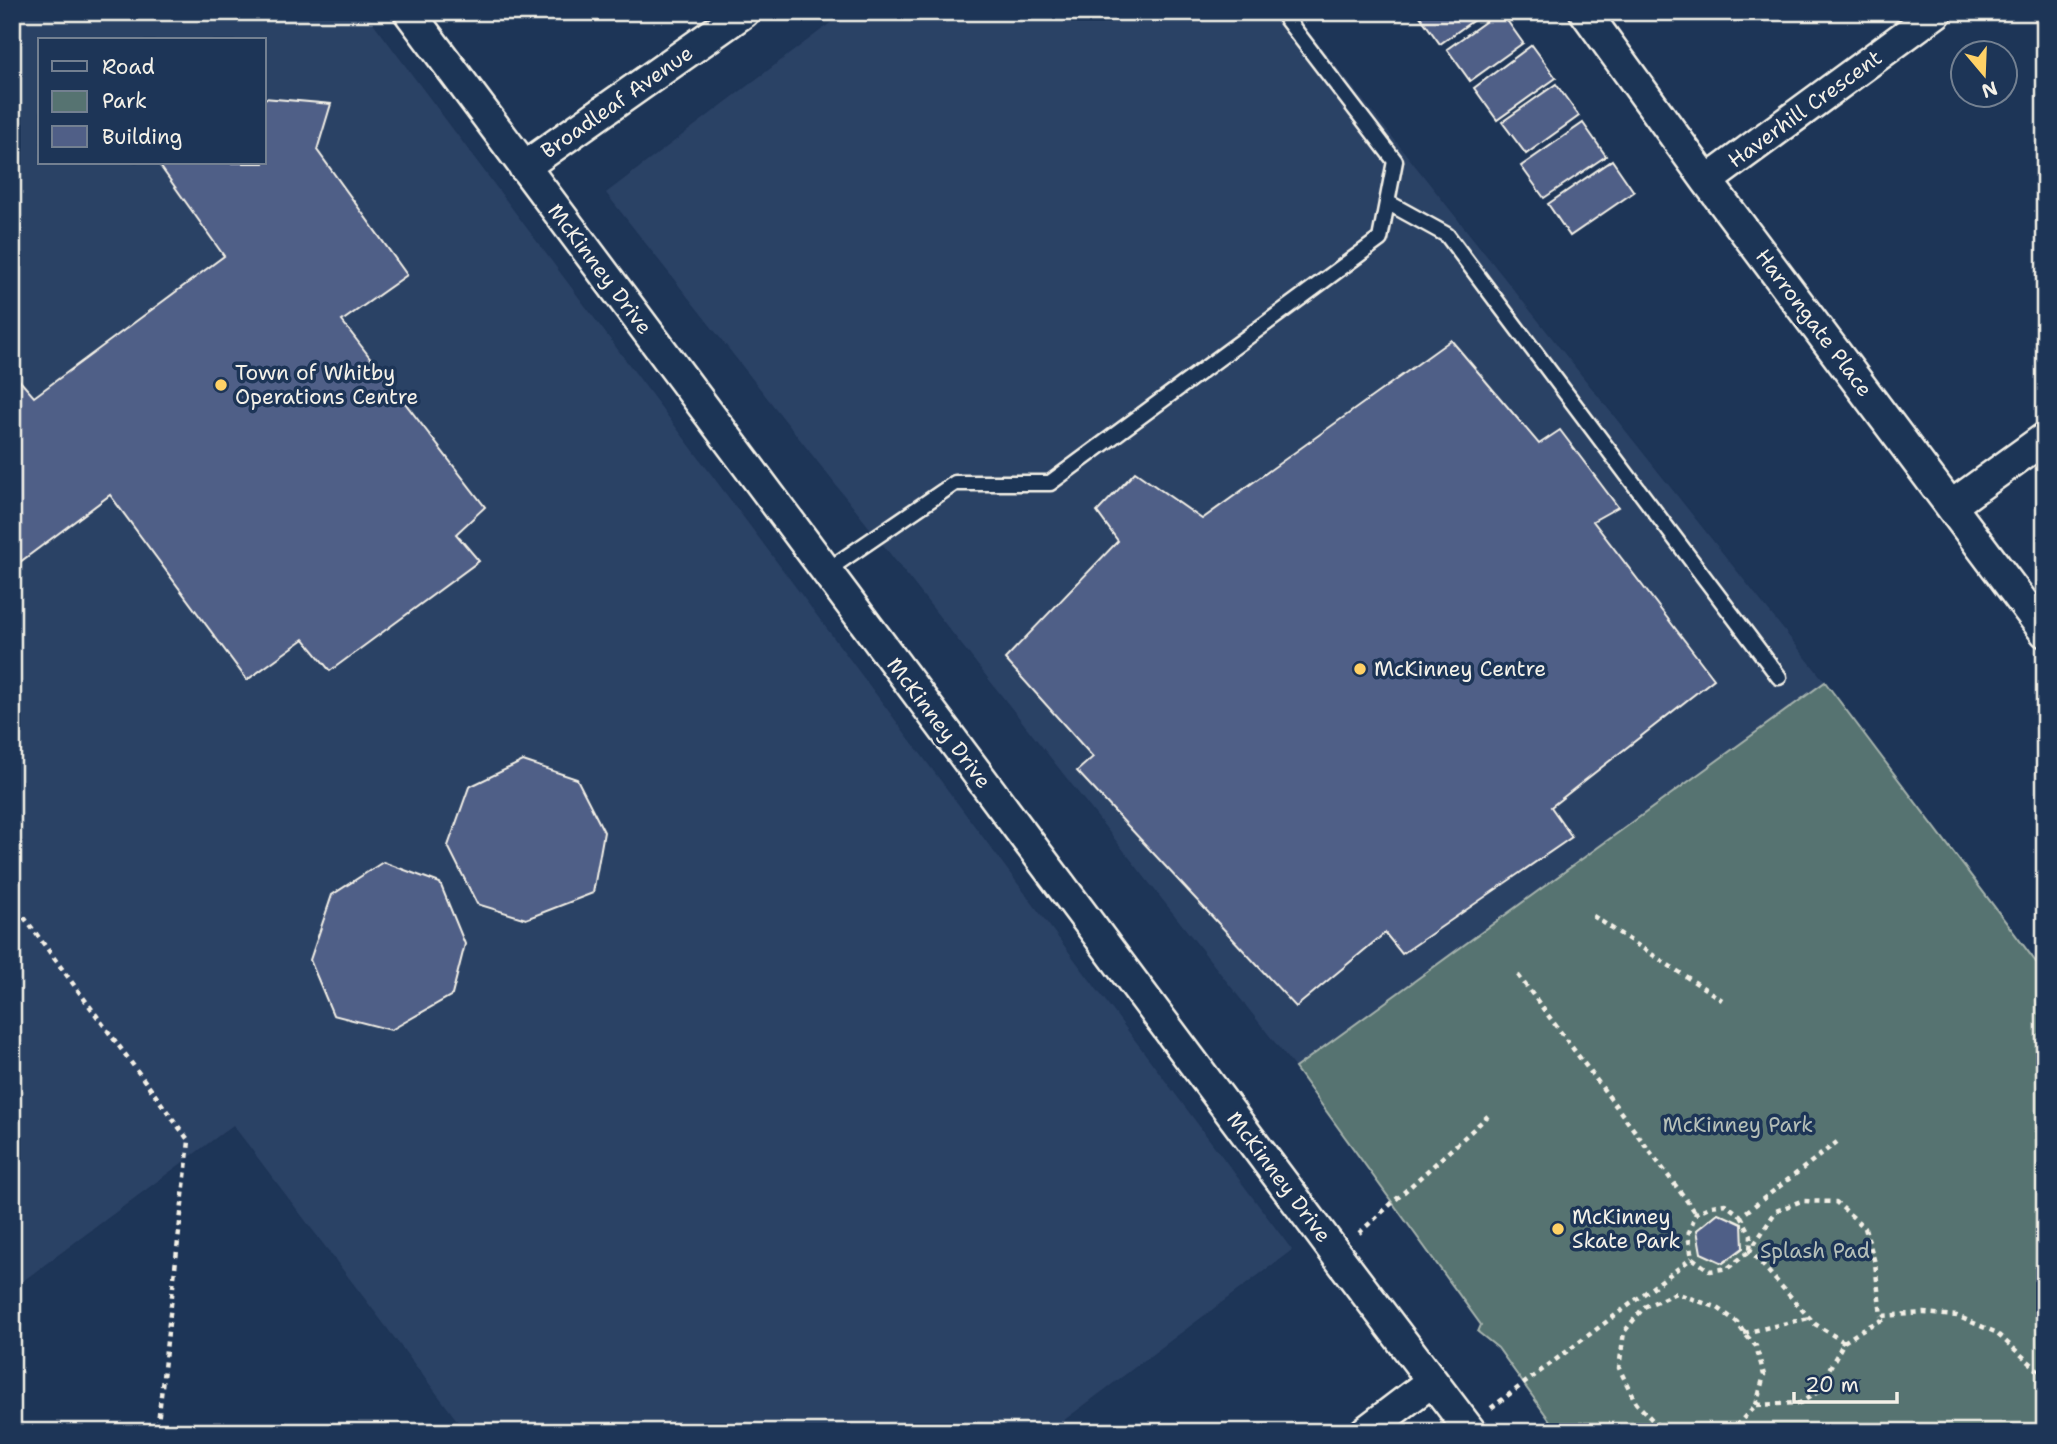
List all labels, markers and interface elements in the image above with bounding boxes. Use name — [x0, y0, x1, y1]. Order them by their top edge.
legend — [38, 38, 266, 164]
north arrow — [1948, 38, 2018, 108]
street label: Broadleaf Avenue — [535, 39, 699, 165]
street label: Haverhill Crescent — [1722, 44, 1888, 174]
text: Road — [102, 53, 155, 81]
text: N — [1978, 75, 2001, 104]
text: Park — [102, 87, 147, 115]
text: Building — [102, 123, 182, 151]
street label: McKinney Drive — [542, 198, 658, 340]
street label: Harrongate Place — [1749, 243, 1879, 403]
place label: Town of Whitby Operations Centre — [235, 359, 418, 411]
marker: Town of Whitby Operations Centre — [213, 377, 229, 393]
street label: McKinney Drive — [881, 652, 997, 794]
place label: McKinney Centre — [1374, 655, 1546, 683]
marker: McKinney Centre — [1352, 661, 1368, 677]
street label: McKinney Drive — [1221, 1106, 1337, 1248]
park label: McKinney Park — [1663, 1111, 1813, 1139]
place label: McKinney Skate Park — [1572, 1203, 1681, 1255]
marker: McKinney Skate Park — [1550, 1221, 1566, 1237]
park label: Splash Pad — [1760, 1237, 1870, 1265]
scale bar — [1794, 1360, 1898, 1404]
text: 20 m — [1805, 1371, 1859, 1399]

